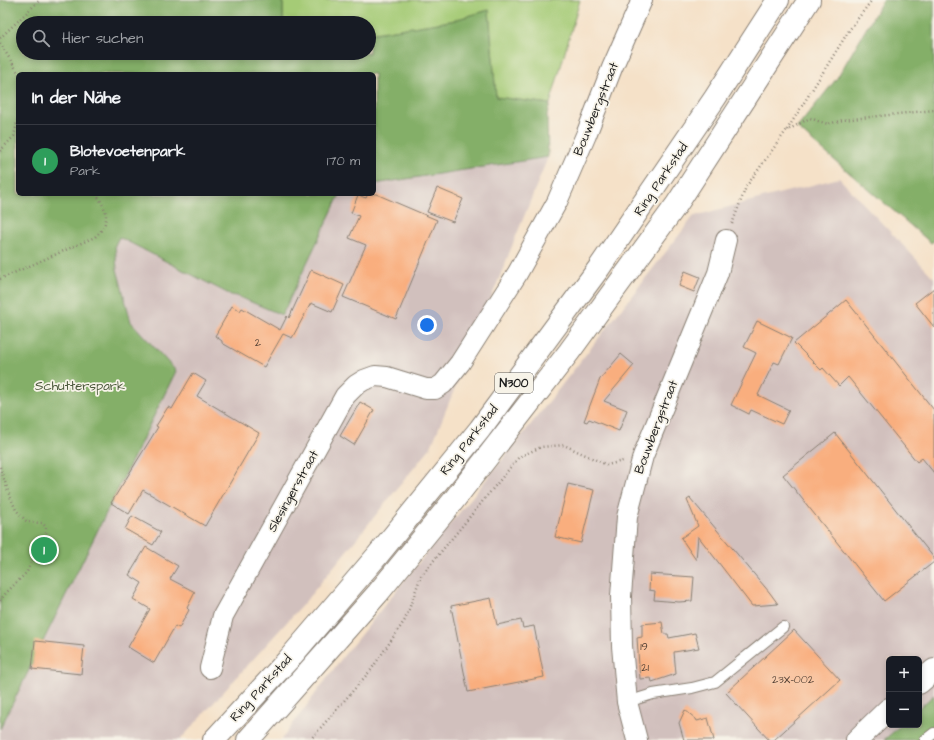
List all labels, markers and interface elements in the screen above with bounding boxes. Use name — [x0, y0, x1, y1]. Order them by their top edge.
search box — [16, 16, 376, 60]
icon: search — [30, 27, 52, 49]
text: Hier suchen — [62, 28, 143, 49]
street label: Bouwbergstraat — [569, 59, 624, 159]
text: In der Nähe — [32, 86, 121, 110]
street label: Ring Parkstad — [630, 139, 693, 220]
text: Blotevoetenpark — [70, 141, 185, 162]
text: 1 — [44, 152, 46, 170]
text: 170 m — [327, 152, 360, 170]
text: Park — [70, 162, 100, 180]
your location — [417, 315, 437, 335]
house number: 2 — [255, 335, 262, 350]
road number: N300 — [495, 373, 533, 393]
park label: Schutterspark — [35, 377, 125, 395]
street label: Bouwbergstraat — [630, 377, 683, 477]
street label: Ring Parkstad — [436, 401, 503, 480]
street label: Slesingerstraat — [263, 446, 324, 536]
pin: 1 — [31, 535, 57, 565]
house number: 19 — [640, 639, 648, 654]
street label: Ring Parkstad — [226, 650, 297, 726]
map controls — [886, 656, 922, 728]
button: + — [886, 656, 922, 692]
house number: 21 — [641, 660, 649, 675]
house number: 23X-002 — [772, 672, 815, 687]
button: − — [886, 692, 922, 728]

